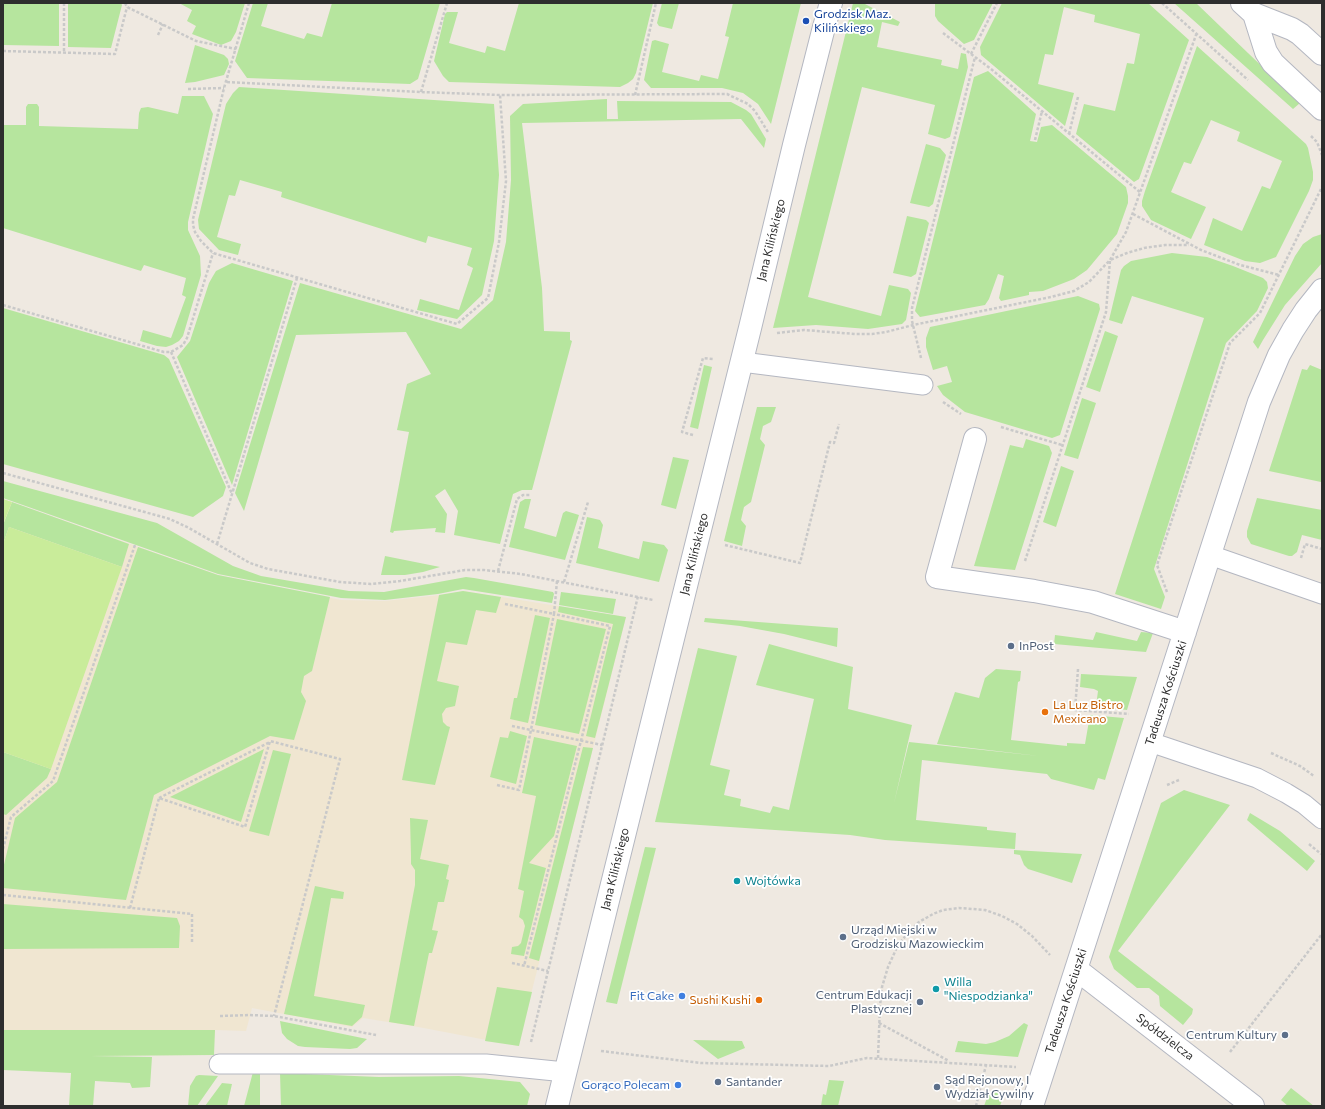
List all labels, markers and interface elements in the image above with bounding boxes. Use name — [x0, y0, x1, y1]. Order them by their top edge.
place label: Grodzisk Maz. Kilińskiego — [814, 7, 891, 35]
marker: Grodzisk Maz. Kilińskiego — [801, 16, 811, 26]
street label: Jana Kilińskiego — [754, 197, 788, 283]
street label: Jana Kilińskiego — [677, 511, 711, 597]
place label: InPost — [1019, 639, 1054, 653]
street label: Tadeusza Kościuszki — [1142, 639, 1190, 747]
marker: InPost — [1006, 641, 1016, 651]
place label: La Luz Bistro Mexicano — [1053, 698, 1123, 726]
marker: La Luz Bistro Mexicano — [1040, 707, 1050, 717]
street label: Jana Kilińskiego — [598, 826, 632, 912]
place label: Wojtówka — [745, 874, 801, 888]
marker: Wojtówka — [732, 876, 742, 886]
place label: Urząd Miejski w Grodzisku Mazowieckim — [851, 923, 984, 951]
marker: Urząd Miejski w Grodzisku Mazowieckim — [838, 932, 848, 942]
street label: Tadeusza Kościuszki — [1042, 947, 1090, 1055]
place label: Willa "Niespodzianka" — [944, 975, 1033, 1003]
marker: Willa "Niespodzianka" — [931, 984, 941, 994]
place label: Centrum Edukacji Plastycznej — [816, 988, 912, 1016]
place label: Fit Cake — [630, 989, 674, 1003]
marker: Fit Cake — [677, 991, 687, 1001]
place label: Sushi Kushi — [690, 993, 751, 1007]
marker: Sushi Kushi — [754, 995, 764, 1005]
marker: Centrum Edukacji Plastycznej — [915, 997, 925, 1007]
street label: Spółdzielcza — [1133, 1011, 1197, 1063]
place label: Centrum Kultury — [1186, 1028, 1277, 1042]
marker: Centrum Kultury — [1280, 1030, 1290, 1040]
place label: Sąd Rejonowy, I Wydział Cywilny — [945, 1073, 1034, 1101]
place label: Santander — [726, 1075, 782, 1089]
marker: Santander — [713, 1077, 723, 1087]
place label: Gorąco Polecam — [581, 1078, 670, 1092]
marker: Gorąco Polecam — [673, 1080, 683, 1090]
marker: Sąd Rejonowy, I Wydział Cywilny — [932, 1082, 942, 1092]

